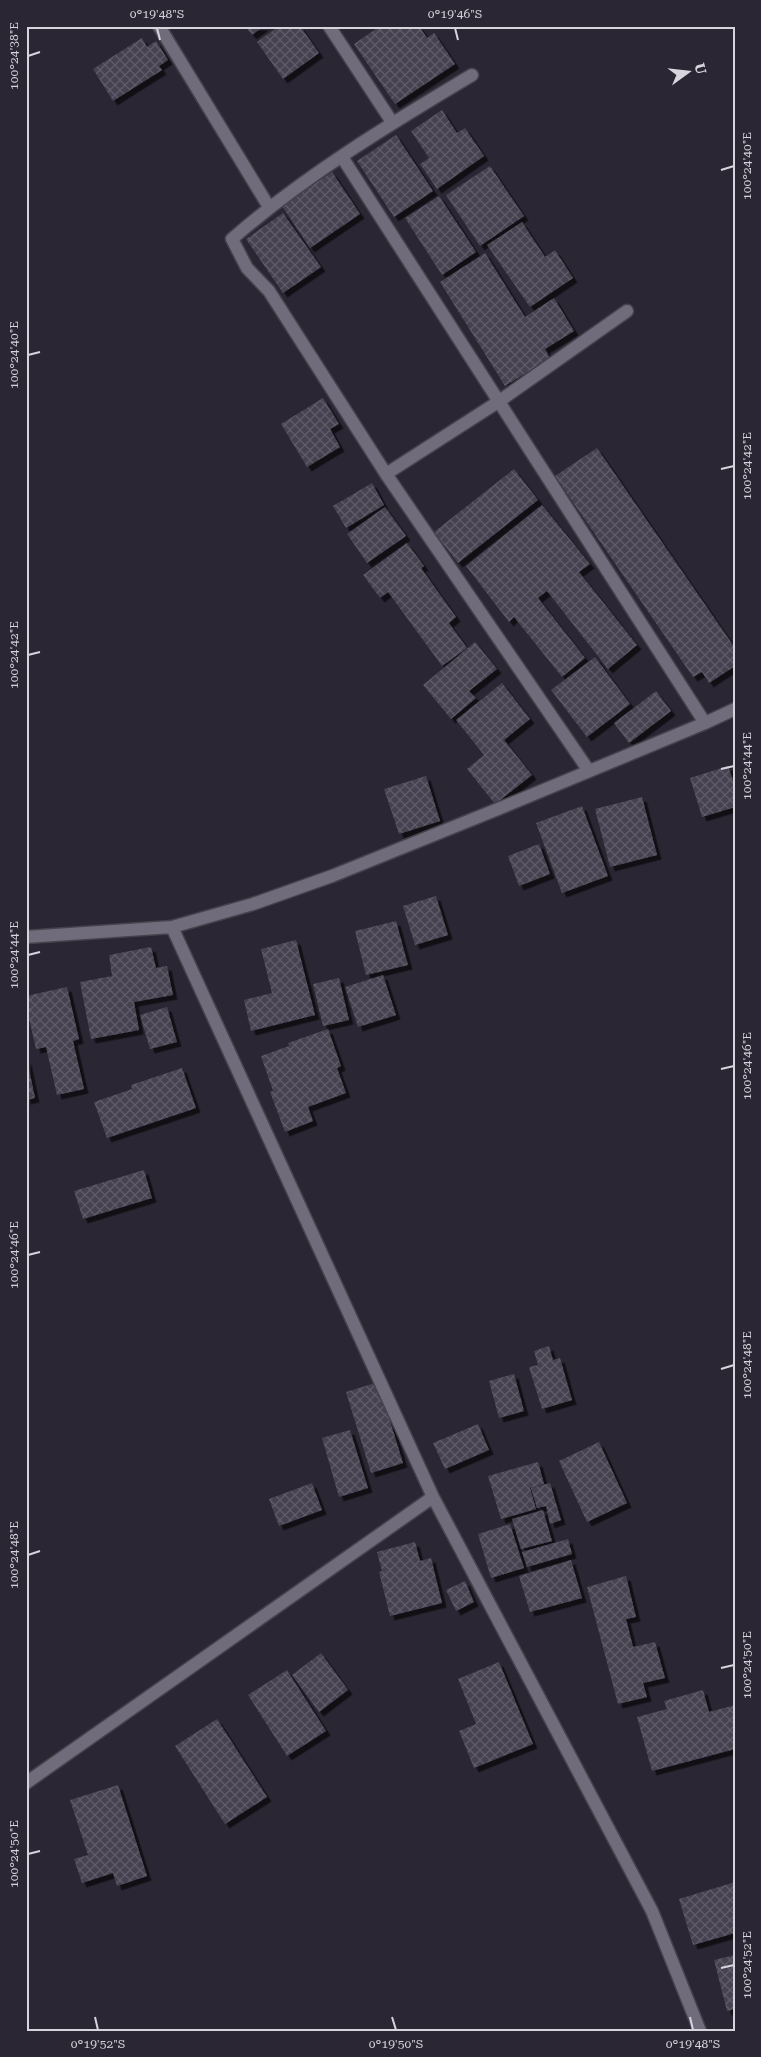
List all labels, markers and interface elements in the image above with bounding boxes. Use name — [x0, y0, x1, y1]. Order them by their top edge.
text: 0°19'48"S — [130, 7, 184, 21]
text: 0°19'46"S — [428, 7, 482, 21]
text: 100°24'38"E — [7, 22, 21, 90]
north arrow — [664, 48, 714, 98]
text: U — [691, 61, 710, 76]
text: 100°24'40"E — [740, 132, 754, 200]
text: 100°24'40"E — [7, 321, 21, 389]
text: 100°24'42"E — [740, 432, 754, 500]
text: 100°24'42"E — [7, 621, 21, 689]
text: 100°24'44"E — [740, 732, 754, 800]
text: 100°24'44"E — [7, 921, 21, 989]
text: 100°24'46"E — [740, 1032, 754, 1100]
text: 100°24'46"E — [7, 1221, 21, 1289]
text: 100°24'48"E — [740, 1331, 754, 1399]
text: 100°24'48"E — [7, 1521, 21, 1589]
text: 100°24'50"E — [740, 1631, 754, 1699]
text: 100°24'50"E — [7, 1820, 21, 1888]
text: 100°24'52"E — [740, 1931, 754, 1999]
text: 0°19'52"S — [71, 2037, 125, 2051]
text: 0°19'50"S — [369, 2037, 423, 2051]
text: 0°19'48"S — [666, 2037, 720, 2051]

